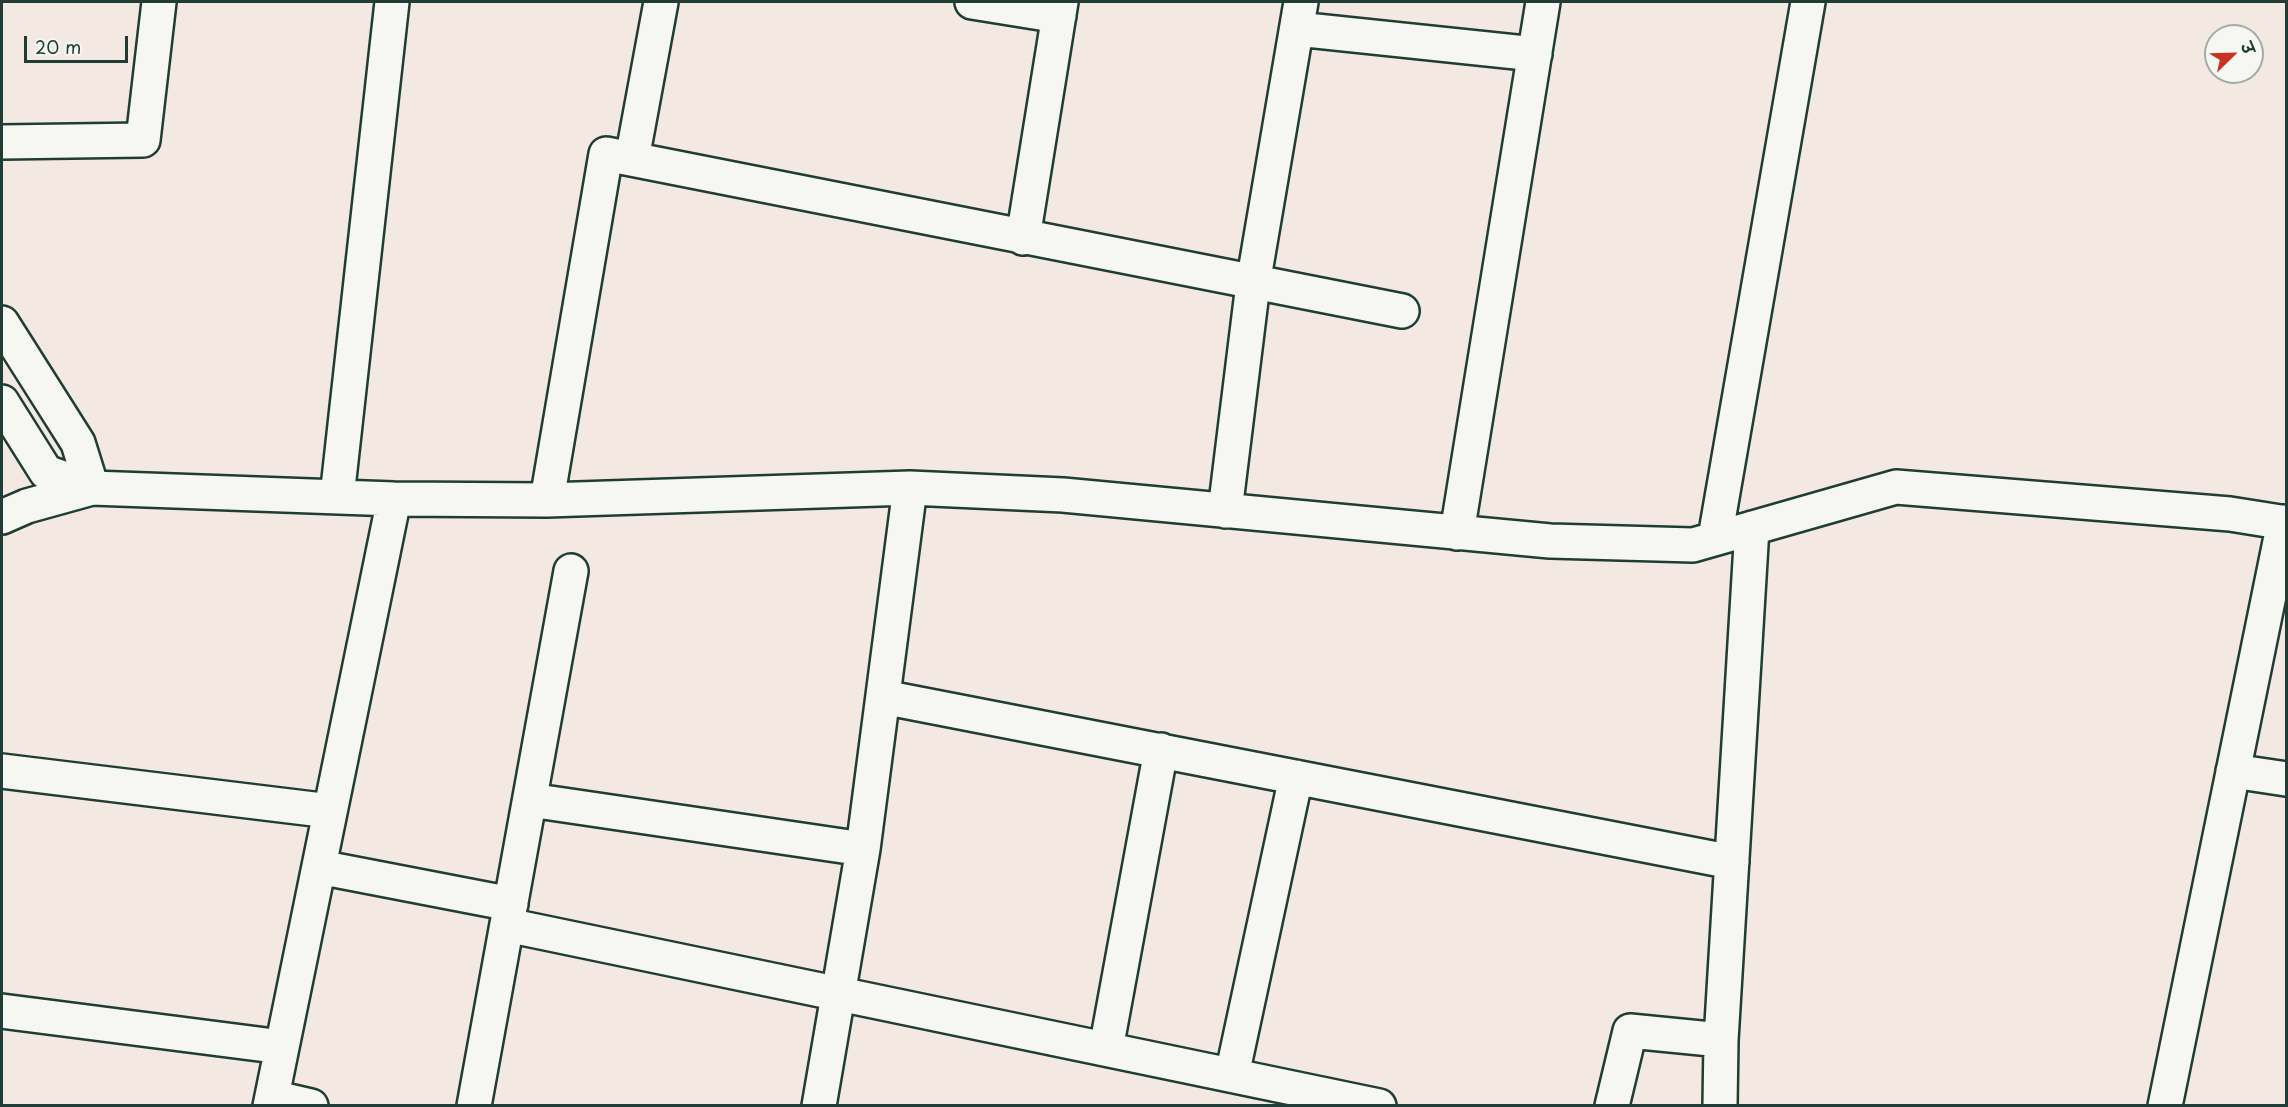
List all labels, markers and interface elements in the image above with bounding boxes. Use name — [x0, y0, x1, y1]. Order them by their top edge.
scale bar — [27, 24, 130, 62]
north arrow — [2204, 24, 2264, 84]
text: 20 m — [35, 33, 81, 60]
text: उ — [2236, 38, 2262, 57]

